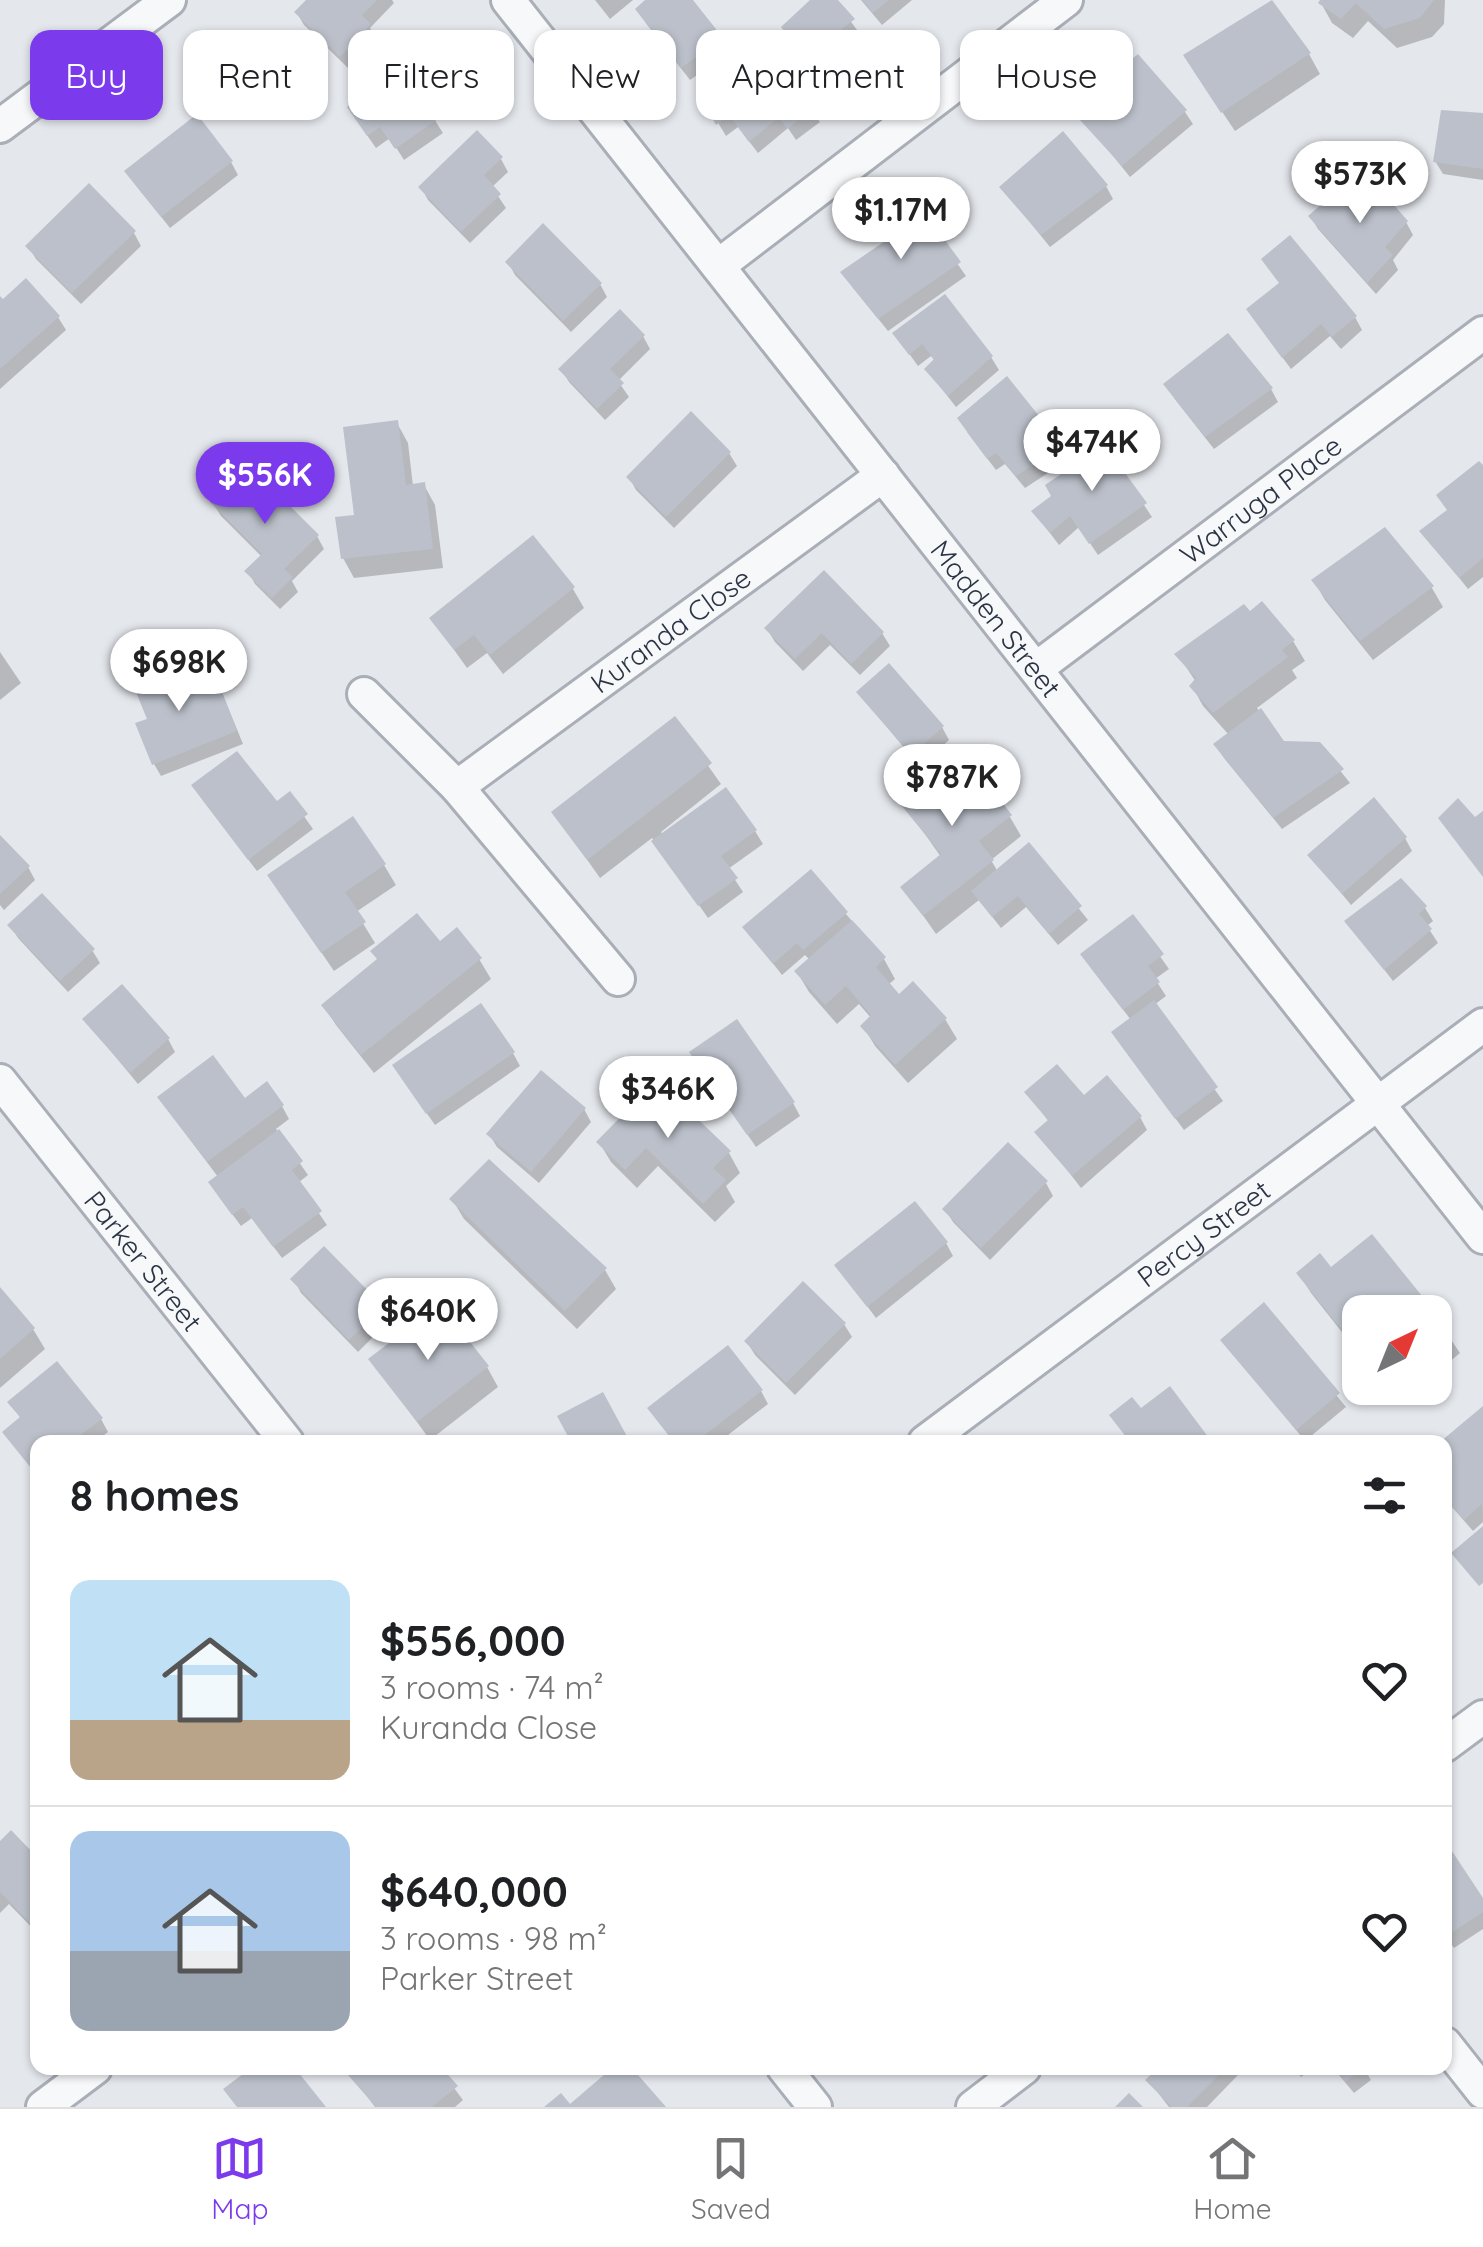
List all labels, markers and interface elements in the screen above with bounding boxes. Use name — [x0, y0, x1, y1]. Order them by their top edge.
chip: Buy — [30, 30, 163, 120]
chip: Rent — [183, 30, 328, 120]
chip: Filters — [348, 30, 514, 120]
chip: New — [534, 30, 676, 120]
chip: Apartment — [696, 30, 940, 120]
chip: House — [960, 30, 1133, 120]
pin: $573K — [1290, 141, 1430, 226]
text: $573K — [1313, 153, 1407, 193]
pin: $1.17M — [820, 177, 982, 262]
text: $1.17M — [854, 189, 948, 229]
pin: $474K — [1022, 409, 1162, 494]
text: $474K — [1045, 421, 1139, 461]
street label: Warruga Place — [1173, 427, 1348, 572]
pin: $556K — [195, 442, 335, 527]
text: $556K — [218, 454, 312, 494]
street label: Madden Street — [924, 533, 1069, 704]
street label: Kuranda Close — [583, 560, 758, 700]
pin: $698K — [109, 629, 249, 714]
text: $698K — [132, 641, 226, 681]
pin: $787K — [882, 744, 1022, 829]
text: $787K — [906, 756, 998, 796]
pin: $346K — [598, 1056, 738, 1141]
text: $346K — [621, 1068, 715, 1108]
street label: Percy Street — [1130, 1172, 1277, 1294]
street label: Parker Street — [77, 1183, 210, 1338]
pin: $640K — [358, 1278, 498, 1363]
text: $640K — [380, 1290, 476, 1330]
north arrow — [1342, 1295, 1452, 1405]
map controls — [1342, 1295, 1452, 1405]
icon: filters — [1357, 1468, 1412, 1523]
text: 8 homes — [70, 1469, 239, 1522]
text: $556,000 — [380, 1614, 566, 1667]
icon: home — [150, 1620, 270, 1740]
icon: heart — [1357, 1653, 1412, 1708]
text: 3 rooms · 74 m² — [380, 1667, 604, 1707]
text: Kuranda Close — [380, 1707, 597, 1747]
text: $640,000 — [380, 1865, 568, 1918]
icon: home — [150, 1871, 270, 1991]
icon: heart — [1357, 1904, 1412, 1959]
text: 3 rooms · 98 m² — [380, 1918, 607, 1958]
text: Parker Street — [380, 1958, 574, 1998]
tab: Map — [211, 2131, 268, 2226]
tab: Saved — [691, 2131, 771, 2226]
tab: Home — [1193, 2131, 1272, 2226]

